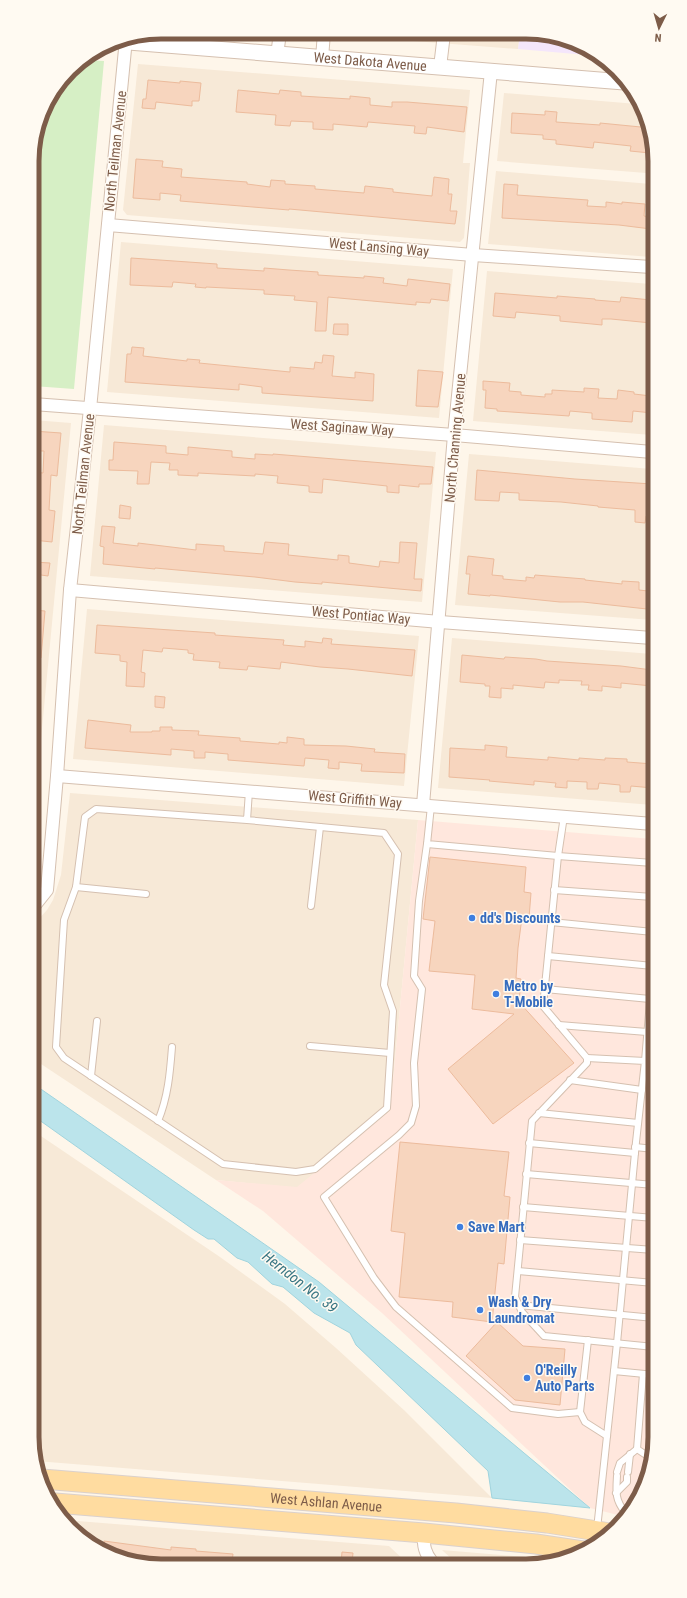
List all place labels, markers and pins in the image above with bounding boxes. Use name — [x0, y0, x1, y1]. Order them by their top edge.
place label: dd's Discounts — [480, 910, 561, 926]
marker: dd's Discounts — [467, 913, 477, 923]
place label: Metro by T-Mobile — [504, 978, 554, 1010]
marker: Metro by T-Mobile — [491, 989, 501, 999]
place label: Save Mart — [468, 1219, 525, 1235]
marker: Save Mart — [455, 1222, 465, 1232]
place label: Wash & Dry Laundromat — [488, 1294, 555, 1326]
marker: Wash & Dry Laundromat — [475, 1305, 485, 1315]
place label: O'Reilly Auto Parts — [535, 1362, 595, 1394]
marker: O'Reilly Auto Parts — [522, 1373, 532, 1383]

